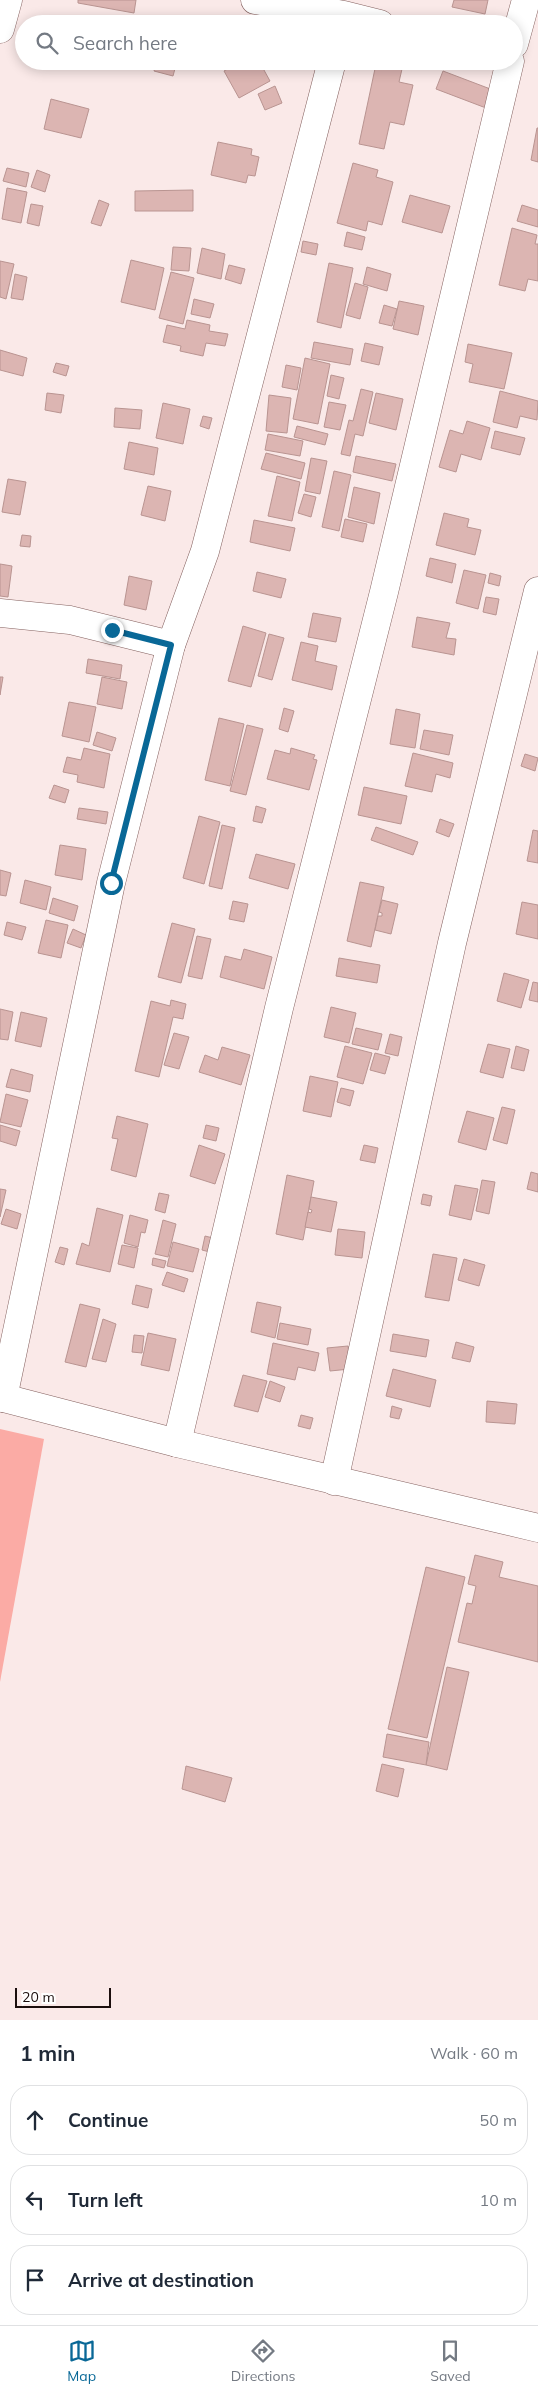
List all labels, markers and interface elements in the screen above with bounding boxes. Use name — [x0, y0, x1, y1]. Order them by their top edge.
search box — [15, 15, 523, 70]
icon: search — [33, 29, 61, 57]
text: Search here — [73, 31, 177, 55]
route end — [101, 619, 124, 642]
route start — [100, 872, 123, 895]
scale bar — [15, 1985, 111, 2008]
text: 20 m — [22, 1988, 55, 2006]
text: 1 min — [20, 2040, 75, 2066]
text: Walk · 60 m — [430, 2043, 518, 2063]
icon: ahead — [21, 2106, 49, 2134]
text: Continue — [68, 2108, 148, 2132]
text: 50 m — [480, 2110, 517, 2130]
icon: left — [21, 2186, 49, 2214]
text: Turn left — [68, 2188, 143, 2212]
text: 10 m — [480, 2190, 517, 2210]
icon: arrive — [21, 2266, 49, 2294]
text: Arrive at destination — [68, 2268, 254, 2292]
tab: Map — [67, 2337, 96, 2385]
tab: Directions — [231, 2337, 296, 2385]
tab: Saved — [430, 2337, 471, 2385]

